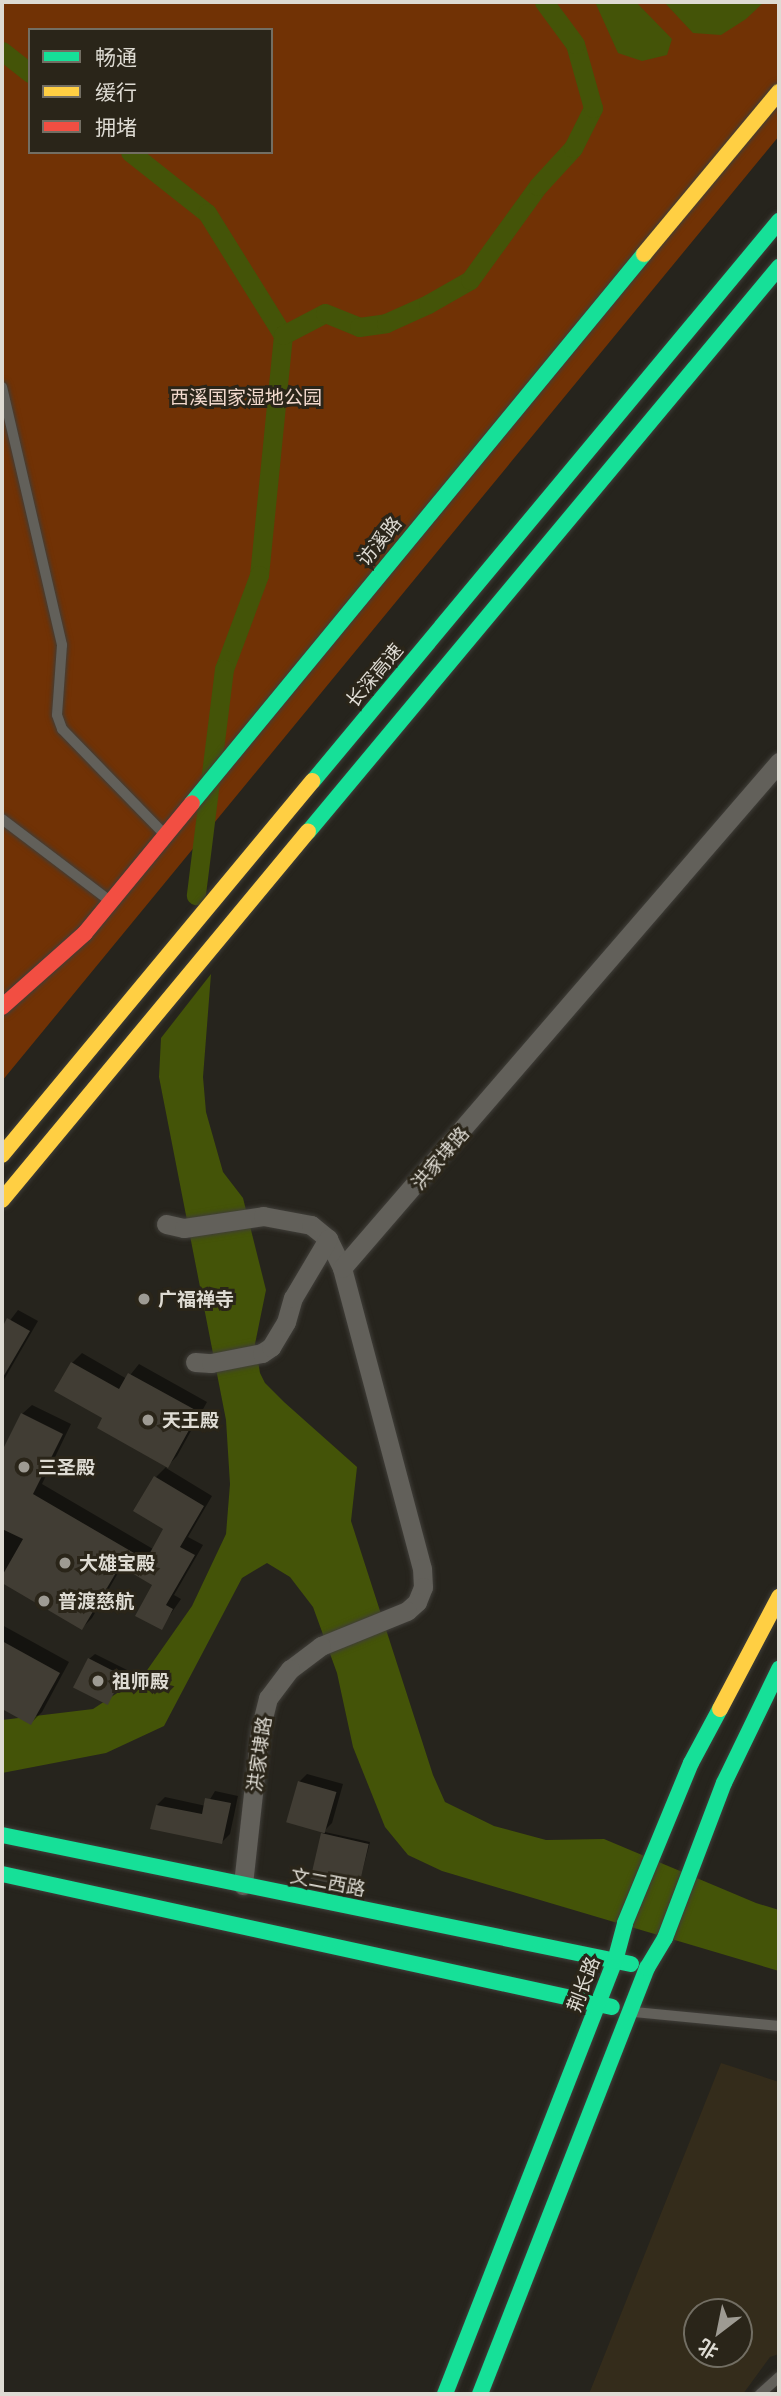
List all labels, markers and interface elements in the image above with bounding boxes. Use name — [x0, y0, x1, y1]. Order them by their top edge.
legend — [28, 28, 273, 154]
text: 畅通 — [95, 41, 137, 73]
text: 缓行 — [95, 76, 137, 108]
text: 拥堵 — [95, 111, 137, 143]
park label: 西溪国家湿地公园 — [170, 386, 322, 408]
street label: 访溪路 — [352, 512, 406, 570]
street label: 长深高速 — [341, 639, 407, 711]
street label: 洪家埭路 — [406, 1122, 474, 1194]
place label: 广福禅寺 — [158, 1288, 234, 1310]
marker: 广福禅寺 — [136, 1291, 152, 1307]
place label: 天王殿 — [162, 1409, 219, 1431]
marker: 天王殿 — [140, 1412, 156, 1428]
place label: 三圣殿 — [38, 1456, 95, 1478]
marker: 三圣殿 — [16, 1459, 32, 1475]
place label: 大雄宝殿 — [79, 1552, 155, 1574]
marker: 大雄宝殿 — [57, 1555, 73, 1571]
place label: 普渡慈航 — [58, 1590, 134, 1612]
marker: 普渡慈航 — [36, 1593, 52, 1609]
place label: 祖师殿 — [112, 1670, 169, 1692]
marker: 祖师殿 — [90, 1673, 106, 1689]
street label: 洪家埭路 — [242, 1715, 276, 1793]
street label: 文二西路 — [289, 1864, 367, 1900]
street label: 荆长路 — [562, 1953, 604, 2015]
north arrow — [683, 2298, 753, 2368]
text: 北 — [692, 2332, 723, 2367]

